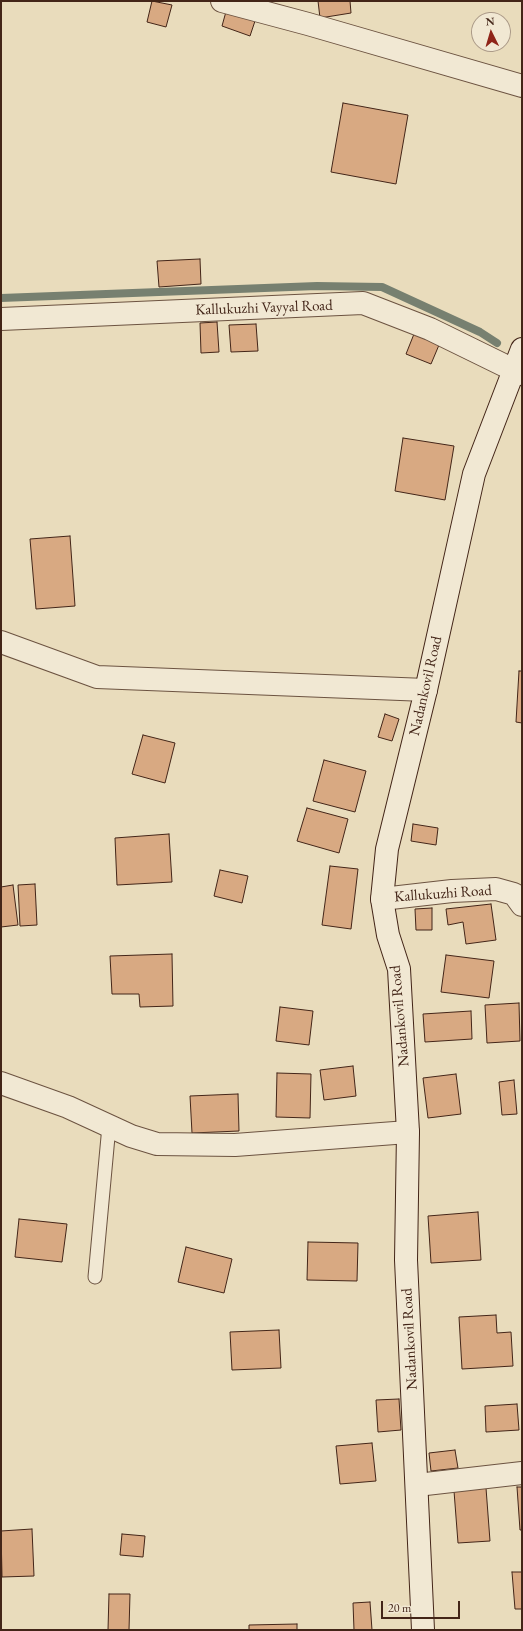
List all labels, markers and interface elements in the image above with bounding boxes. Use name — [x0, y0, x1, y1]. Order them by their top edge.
north arrow — [471, 12, 511, 52]
text: N — [485, 14, 495, 28]
street label: Kallukuzhi Vayyal Road — [195, 297, 333, 319]
street label: Nadankovil Road — [406, 634, 446, 738]
street label: Kallukuzhi Road — [394, 882, 492, 906]
street label: Nadankovil Road — [387, 964, 413, 1068]
street label: Nadankovil Road — [398, 1288, 422, 1390]
scale bar — [383, 1593, 462, 1619]
text: 20 m — [388, 1600, 411, 1616]

